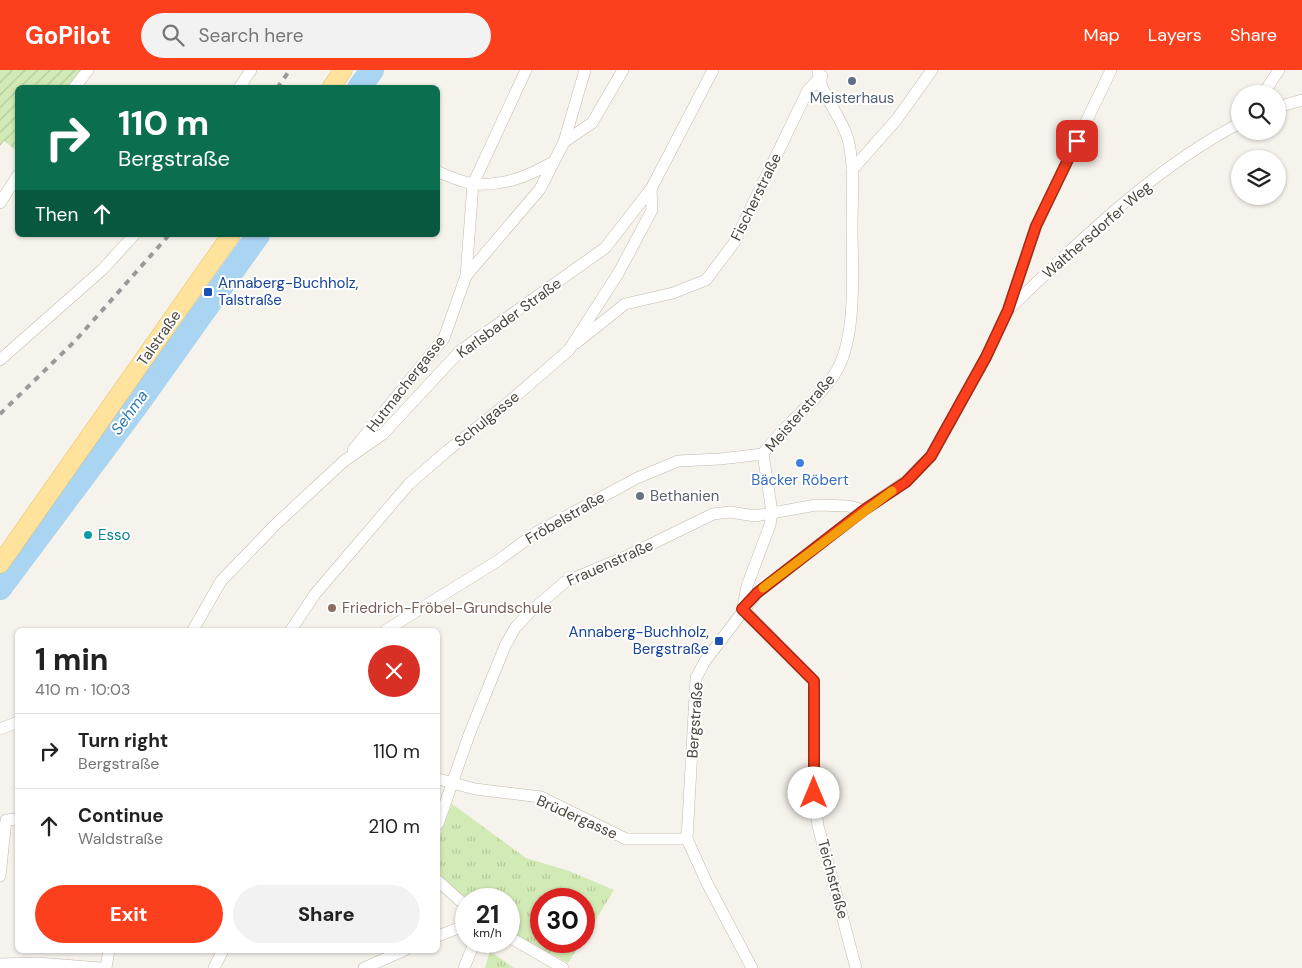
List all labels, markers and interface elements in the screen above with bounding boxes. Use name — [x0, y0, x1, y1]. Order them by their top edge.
search box — [141, 13, 491, 58]
text: GoPilot — [25, 20, 111, 51]
icon: search — [159, 21, 187, 49]
text: Search here — [199, 23, 303, 48]
text: Map — [1084, 23, 1120, 47]
text: Layers — [1148, 23, 1202, 47]
text: Share — [1230, 23, 1277, 47]
marker: Meisterhaus — [846, 75, 858, 87]
map controls — [1231, 85, 1286, 205]
button: search — [1231, 85, 1286, 140]
place label: Meisterhaus — [810, 88, 894, 108]
text: 110 m — [118, 100, 209, 146]
icon: right — [35, 105, 100, 170]
pin — [1056, 120, 1098, 162]
icon: arrive — [1063, 127, 1091, 155]
text: Bergstraße — [118, 144, 230, 173]
street label: Fischerstraße — [726, 150, 786, 244]
button: layers — [1231, 150, 1286, 205]
street label: Walthersdorfer Weg — [1038, 177, 1156, 283]
icon: ahead — [88, 200, 116, 228]
text: Then — [35, 202, 78, 227]
place label: Annaberg-Buchholz, Talstraße — [218, 273, 359, 310]
street label: Karlsbader Straße — [453, 273, 565, 363]
marker: Annaberg-Buchholz, Talstraße — [202, 286, 214, 298]
street label: Talstraße — [133, 306, 185, 370]
street label: Hutmachergasse — [362, 332, 450, 436]
street label: Meisterstraße — [761, 370, 839, 456]
water label: Sehma — [106, 386, 153, 439]
street label: Schulgasse — [450, 387, 524, 451]
marker: Bäcker Röbert — [794, 457, 806, 469]
place label: Bäcker Röbert — [751, 470, 849, 490]
place label: Bethanien — [650, 486, 719, 506]
street label: Fröbelstraße — [522, 487, 608, 549]
marker: Bethanien — [634, 490, 646, 502]
place label: Esso — [98, 525, 131, 545]
marker: Esso — [82, 529, 94, 541]
street label: Frauenstraße — [564, 535, 656, 591]
place label: Friedrich-Fröbel-Grundschule — [342, 598, 552, 618]
marker: Friedrich-Fröbel-Grundschule — [326, 602, 338, 614]
place label: Annaberg-Buchholz, Bergstraße — [569, 622, 709, 659]
marker: Annaberg-Buchholz, Bergstraße — [713, 635, 725, 647]
text: 1 min — [35, 640, 108, 679]
button: close — [368, 645, 420, 697]
text: 410 m · 10:03 — [35, 679, 130, 700]
street label: Bergstraße — [682, 681, 708, 759]
text: Turn right — [78, 728, 168, 753]
icon: right — [35, 737, 63, 765]
text: 110 m — [373, 739, 420, 764]
text: Bergstraße — [78, 753, 159, 774]
position arrow — [787, 766, 839, 818]
street label: Brüdergasse — [533, 790, 621, 844]
text: Continue — [78, 803, 164, 828]
icon: ahead — [35, 812, 63, 840]
text: 210 m — [368, 814, 420, 839]
text: Waldstraße — [78, 828, 163, 849]
street label: Teichstraße — [813, 837, 853, 921]
button: Exit — [35, 885, 223, 943]
button: Share — [233, 885, 420, 943]
speed limit sign: 30 — [530, 888, 595, 953]
text: 21 — [476, 898, 499, 931]
text: km/h — [473, 925, 502, 941]

